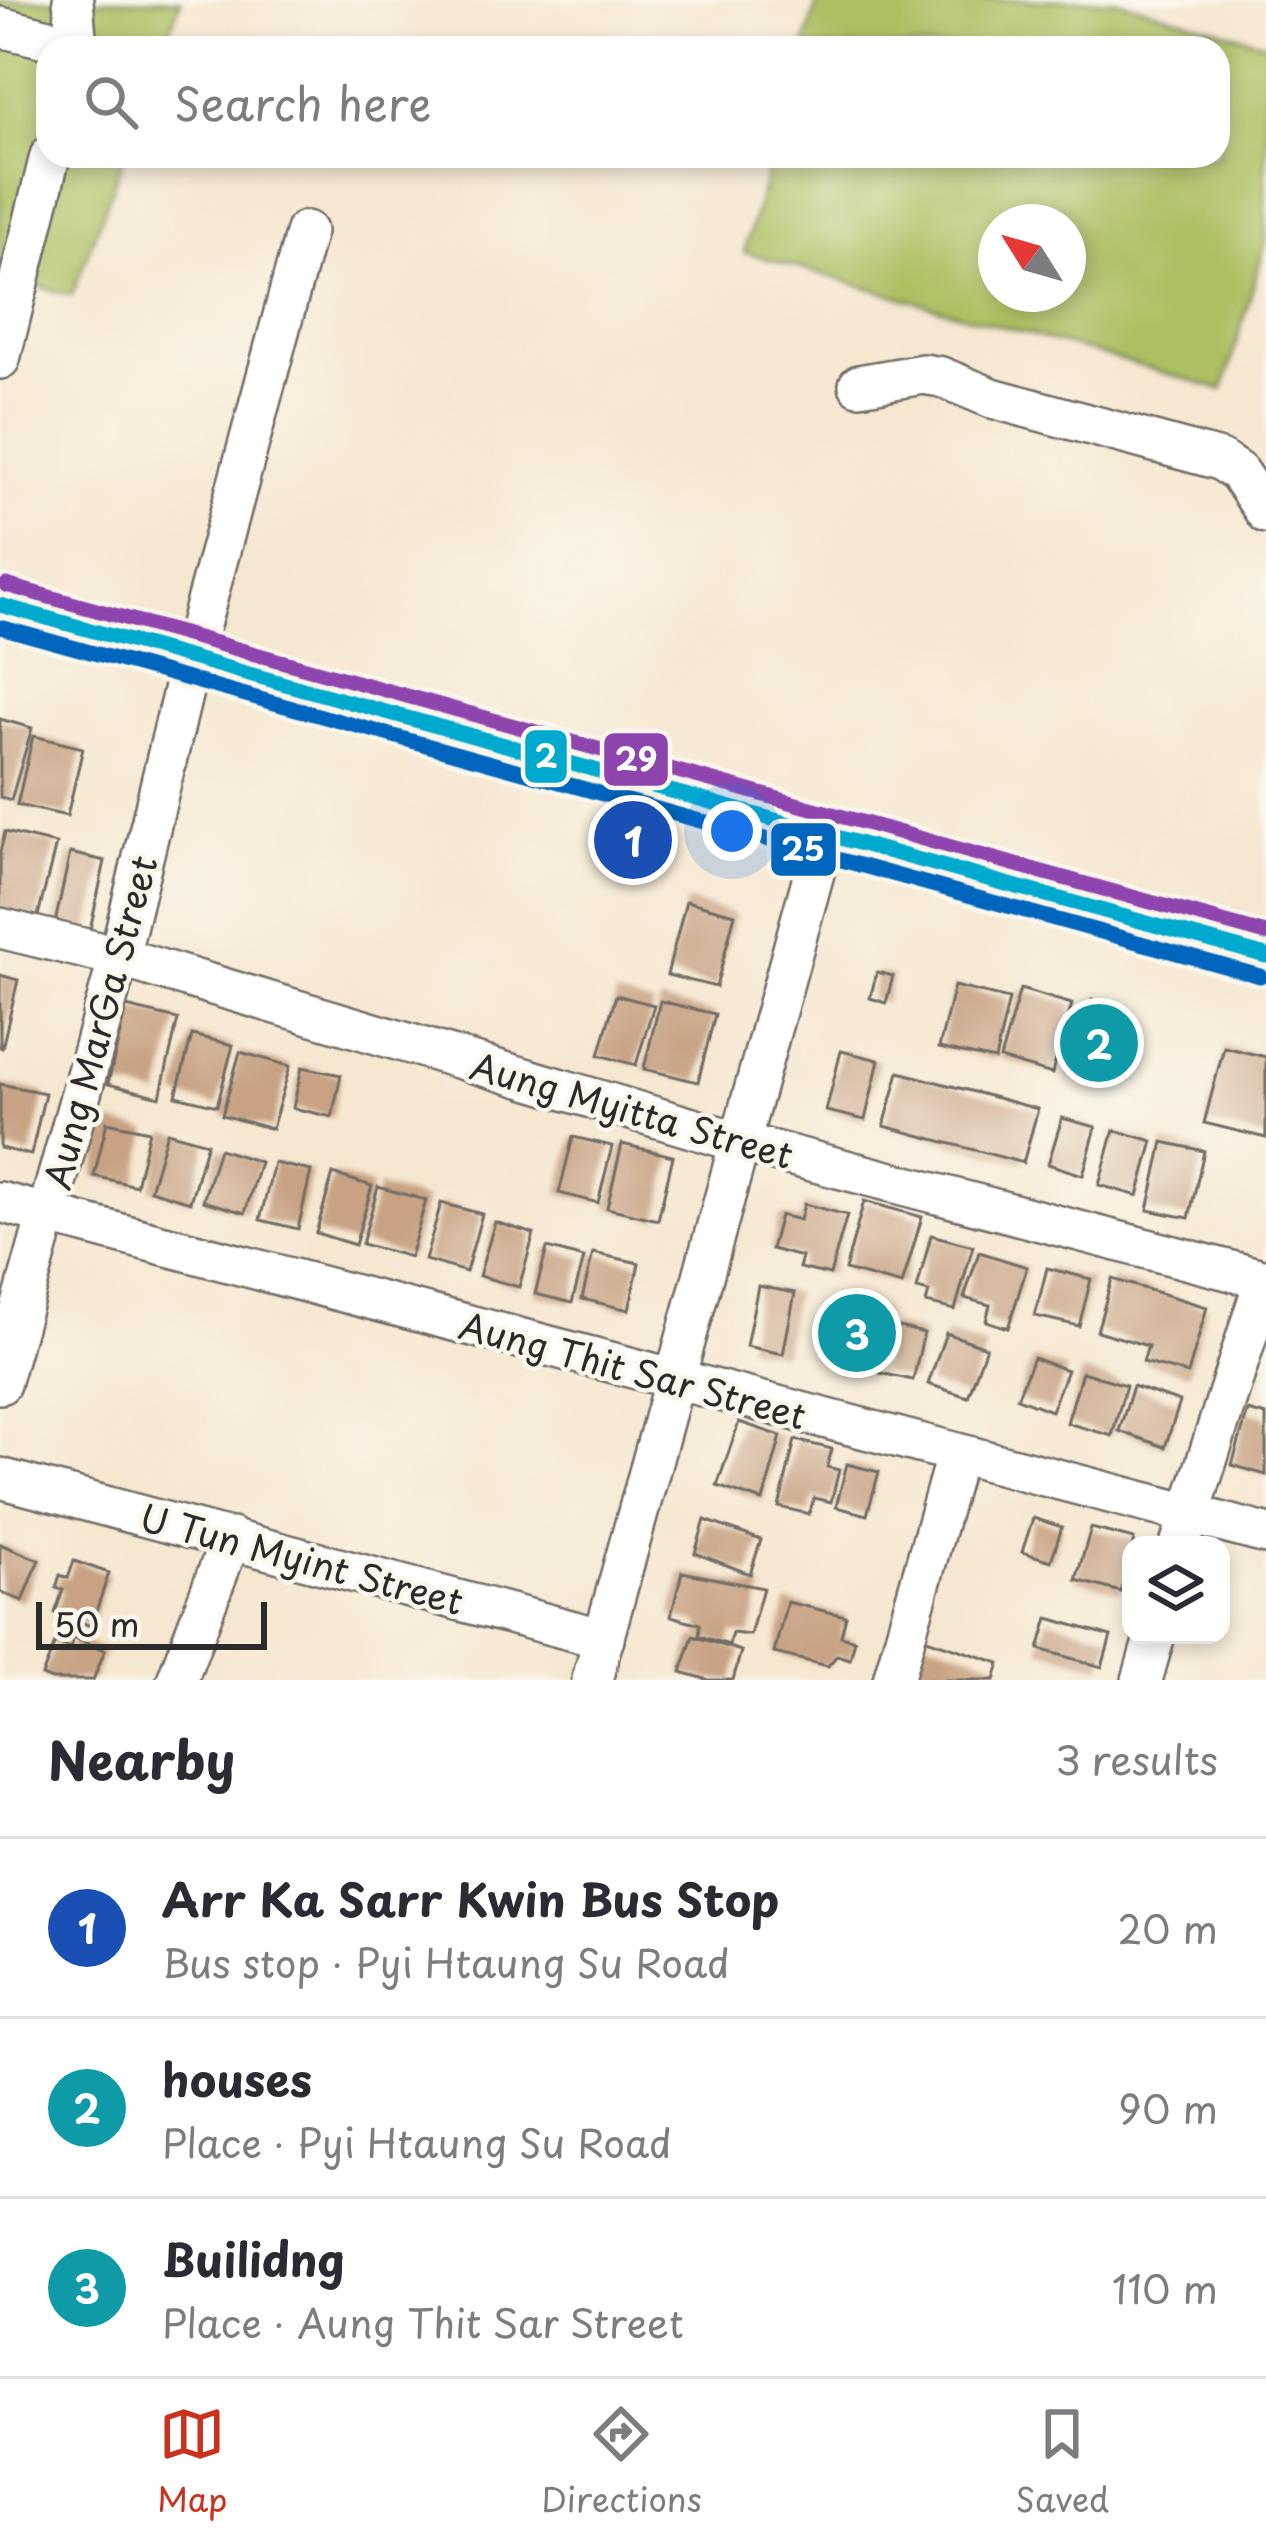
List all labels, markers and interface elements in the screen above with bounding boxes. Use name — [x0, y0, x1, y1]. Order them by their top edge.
search box — [36, 36, 1230, 168]
text: Search here — [174, 68, 431, 136]
icon: search — [78, 69, 144, 135]
north arrow — [978, 204, 1086, 312]
line badge: 2 — [523, 728, 569, 785]
text: 2 — [534, 729, 558, 779]
line badge: 29 — [602, 731, 670, 788]
text: 29 — [615, 732, 657, 782]
pin: 1 — [594, 795, 672, 885]
your location — [702, 801, 762, 861]
line badge: 25 — [769, 821, 838, 878]
text: 25 — [781, 822, 825, 872]
street label: Aung MarGa Street — [28, 849, 170, 1195]
pin: 2 — [1060, 998, 1138, 1088]
street label: Aung Myitta Street — [464, 1037, 800, 1181]
pin: 3 — [818, 1288, 896, 1378]
street label: Aung Thit Sar Street — [454, 1297, 812, 1441]
street label: U Tun Myint Street — [134, 1489, 470, 1627]
map controls — [1122, 1536, 1230, 1644]
button: layers — [1122, 1536, 1230, 1644]
scale bar — [36, 1596, 267, 1649]
text: 50 m — [54, 1598, 140, 1648]
text: Nearby — [48, 1720, 235, 1797]
text: 3 results — [1055, 1729, 1218, 1788]
text: Arr Ka Sarr Kwin Bus Stop — [162, 1864, 779, 1932]
text: 1 — [78, 1898, 96, 1957]
text: 20 m — [1117, 1898, 1218, 1957]
text: Bus stop · Pyi Htaung Su Road — [162, 1932, 730, 1991]
text: houses — [162, 2044, 312, 2112]
text: 2 — [73, 2078, 101, 2137]
text: 90 m — [1118, 2078, 1218, 2137]
text: Place · Pyi Htaung Su Road — [162, 2112, 672, 2171]
text: Builidng — [162, 2224, 345, 2292]
text: 3 — [74, 2258, 100, 2317]
text: 110 m — [1112, 2258, 1218, 2317]
text: Place · Aung Thit Sar Street — [162, 2292, 684, 2351]
tab: Map — [157, 2401, 227, 2523]
tab: Directions — [541, 2401, 702, 2523]
tab: Saved — [1015, 2401, 1109, 2523]

